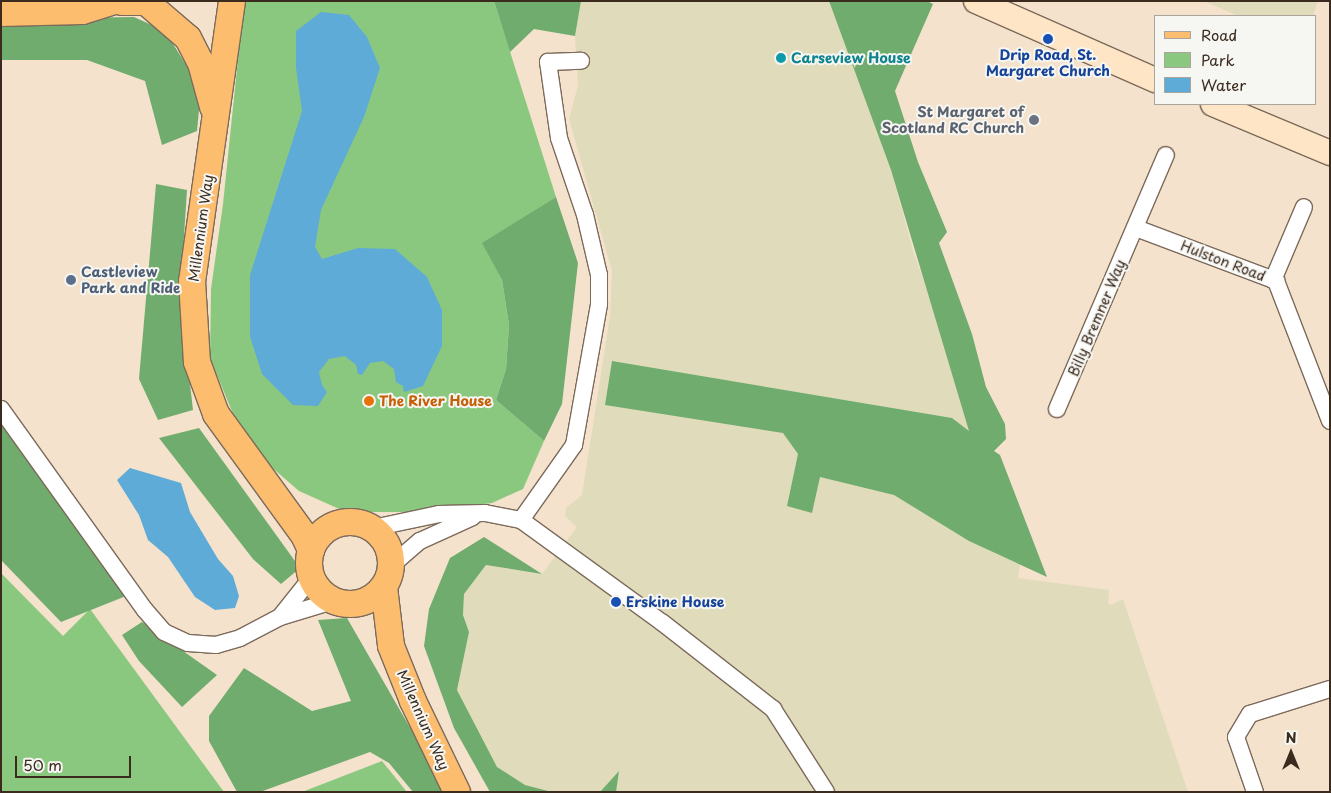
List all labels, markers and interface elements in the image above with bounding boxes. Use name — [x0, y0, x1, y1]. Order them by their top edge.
legend — [1154, 15, 1316, 105]
text: Road — [1201, 23, 1237, 46]
marker: Drip Road, St. Margaret Church — [1042, 33, 1054, 45]
place label: Drip Road, St. Margaret Church — [986, 47, 1110, 80]
text: Park — [1201, 48, 1235, 71]
place label: Carseview House — [791, 50, 911, 66]
marker: Carseview House — [775, 52, 787, 64]
text: Water — [1201, 73, 1246, 96]
place label: St Margaret of Scotland RC Church — [880, 104, 1024, 136]
marker: St Margaret of Scotland RC Church — [1028, 114, 1040, 126]
street label: Millennium Way — [185, 173, 217, 283]
street label: Hulston Road — [1178, 237, 1268, 285]
street label: Billy Bremner Way — [1064, 256, 1130, 380]
place label: Castleview Park and Ride — [81, 264, 182, 296]
marker: Castleview Park and Ride — [65, 274, 77, 286]
place label: The River House — [379, 393, 493, 409]
marker: The River House — [363, 395, 375, 407]
place label: Erskine House — [626, 594, 725, 610]
marker: Erskine House — [610, 596, 622, 608]
street label: Millennium Way — [393, 667, 453, 773]
text: N — [1285, 727, 1297, 748]
north arrow — [1266, 728, 1316, 778]
scale bar — [18, 746, 134, 778]
text: 50 m — [23, 753, 62, 776]

